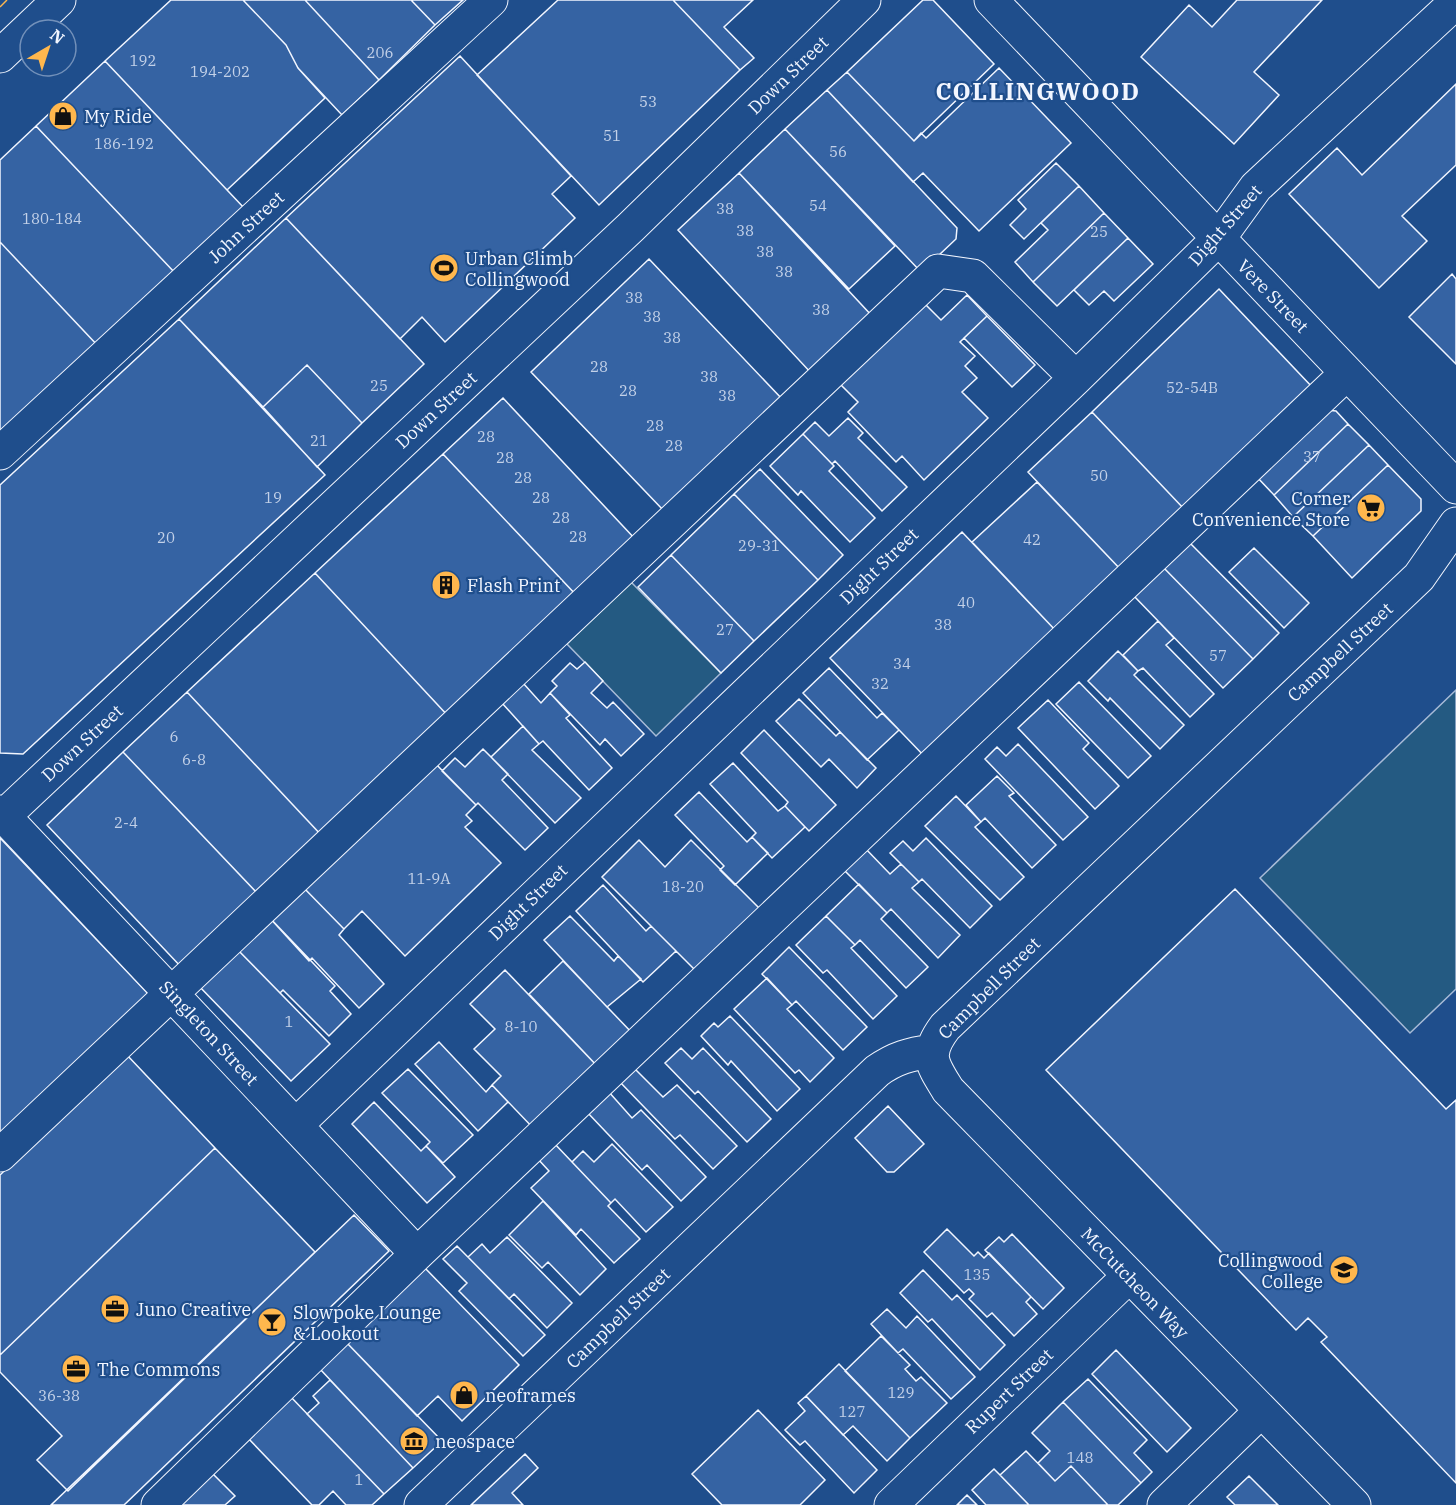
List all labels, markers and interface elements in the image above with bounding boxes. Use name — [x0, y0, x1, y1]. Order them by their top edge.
north arrow — [18, 18, 78, 78]
text: N — [46, 25, 69, 48]
street label: Down Street — [743, 31, 833, 119]
house number: 206 — [366, 43, 394, 62]
house number: 192 — [129, 51, 157, 70]
house number: 194-202 — [190, 62, 250, 81]
district label: COLLINGWOOD — [935, 75, 1141, 107]
house number: 53 — [639, 92, 657, 111]
shop icon: My Ride — [47, 100, 79, 132]
place label: My Ride — [84, 105, 152, 128]
house number: 51 — [603, 126, 621, 145]
house number: 186-192 — [94, 134, 154, 153]
house number: 56 — [829, 142, 847, 161]
street label: Dight Street — [1183, 180, 1267, 270]
street label: John Street — [203, 186, 289, 268]
house number: 54 — [809, 196, 827, 215]
house number: 38 — [716, 199, 734, 218]
house number: 180-184 — [22, 209, 82, 228]
house number: 38 — [736, 221, 754, 240]
house number: 25 — [1090, 222, 1108, 241]
house number: 38 — [756, 242, 774, 261]
place label: Urban Climb Collingwood — [465, 247, 573, 291]
sports icon: Urban Climb Collingwood — [428, 252, 460, 284]
street label: Vere Street — [1232, 255, 1314, 337]
house number: 38 — [775, 262, 793, 281]
house number: 38 — [625, 288, 643, 307]
house number: 38 — [812, 300, 830, 319]
house number: 38 — [643, 307, 661, 326]
house number: 38 — [663, 328, 681, 347]
house number: 28 — [590, 357, 608, 376]
street label: Down Street — [391, 366, 481, 454]
house number: 38 — [700, 367, 718, 386]
house number: 25 — [370, 376, 388, 395]
house number: 52-54B — [1166, 378, 1218, 397]
house number: 28 — [619, 381, 637, 400]
house number: 38 — [718, 386, 736, 405]
house number: 28 — [646, 416, 664, 435]
house number: 28 — [477, 427, 495, 446]
house number: 21 — [310, 431, 328, 450]
house number: 28 — [665, 436, 683, 455]
house number: 37 — [1303, 447, 1321, 466]
house number: 28 — [496, 448, 514, 467]
house number: 50 — [1090, 466, 1108, 485]
house number: 28 — [514, 468, 532, 487]
place label: Corner Convenience Store — [1192, 487, 1350, 531]
house number: 19 — [264, 488, 282, 507]
house number: 28 — [532, 488, 550, 507]
supermarket icon: Corner Convenience Store — [1355, 492, 1387, 524]
house number: 28 — [552, 508, 570, 527]
street label: Dight Street — [835, 523, 923, 609]
house number: 28 — [569, 527, 587, 546]
house number: 20 — [157, 528, 175, 547]
house number: 42 — [1023, 530, 1041, 549]
house number: 29-31 — [738, 536, 780, 555]
building icon: Flash Print — [430, 569, 462, 601]
place label: Flash Print — [467, 574, 560, 597]
house number: 40 — [957, 593, 975, 612]
street label: Campbell Street — [1283, 597, 1397, 707]
house number: 38 — [934, 615, 952, 634]
house number: 27 — [716, 620, 734, 639]
house number: 57 — [1209, 646, 1227, 665]
house number: 34 — [893, 654, 911, 673]
house number: 32 — [871, 674, 889, 693]
street label: Down Street — [37, 699, 127, 787]
house number: 6 — [169, 727, 179, 746]
house number: 6-8 — [182, 750, 206, 769]
house number: 2-4 — [114, 813, 138, 832]
street label: Dight Street — [484, 859, 572, 945]
house number: 11-9A — [407, 869, 451, 888]
house number: 18-20 — [662, 877, 704, 896]
street label: Campbell Street — [933, 932, 1045, 1044]
street label: Singleton Street — [154, 976, 264, 1090]
house number: 1 — [284, 1012, 294, 1031]
house number: 8-10 — [505, 1017, 537, 1036]
street label: McCutcheon Way — [1076, 1223, 1194, 1344]
place label: Collingwood College — [1218, 1249, 1323, 1293]
school or university icon: Collingwood College — [1328, 1254, 1360, 1286]
street label: Campbell Street — [561, 1263, 675, 1373]
house number: 135 — [963, 1265, 991, 1284]
office icon: Juno Creative — [99, 1293, 131, 1325]
place label: Juno Creative — [136, 1298, 251, 1321]
place label: Slowpoke Lounge & Lookout — [293, 1301, 441, 1345]
bar icon: Slowpoke Lounge & Lookout — [256, 1306, 288, 1338]
street label: Rupert Street — [960, 1343, 1058, 1439]
office icon: The Commons — [60, 1353, 92, 1385]
place label: The Commons — [97, 1358, 220, 1381]
shop icon: neoframes — [448, 1379, 480, 1411]
house number: 129 — [887, 1383, 915, 1402]
place label: neoframes — [485, 1384, 576, 1407]
house number: 36-38 — [38, 1386, 80, 1405]
house number: 127 — [838, 1402, 866, 1421]
museum icon: neospace — [398, 1425, 430, 1457]
place label: neospace — [435, 1430, 515, 1453]
house number: 148 — [1066, 1448, 1094, 1467]
house number: 1 — [354, 1470, 364, 1489]

